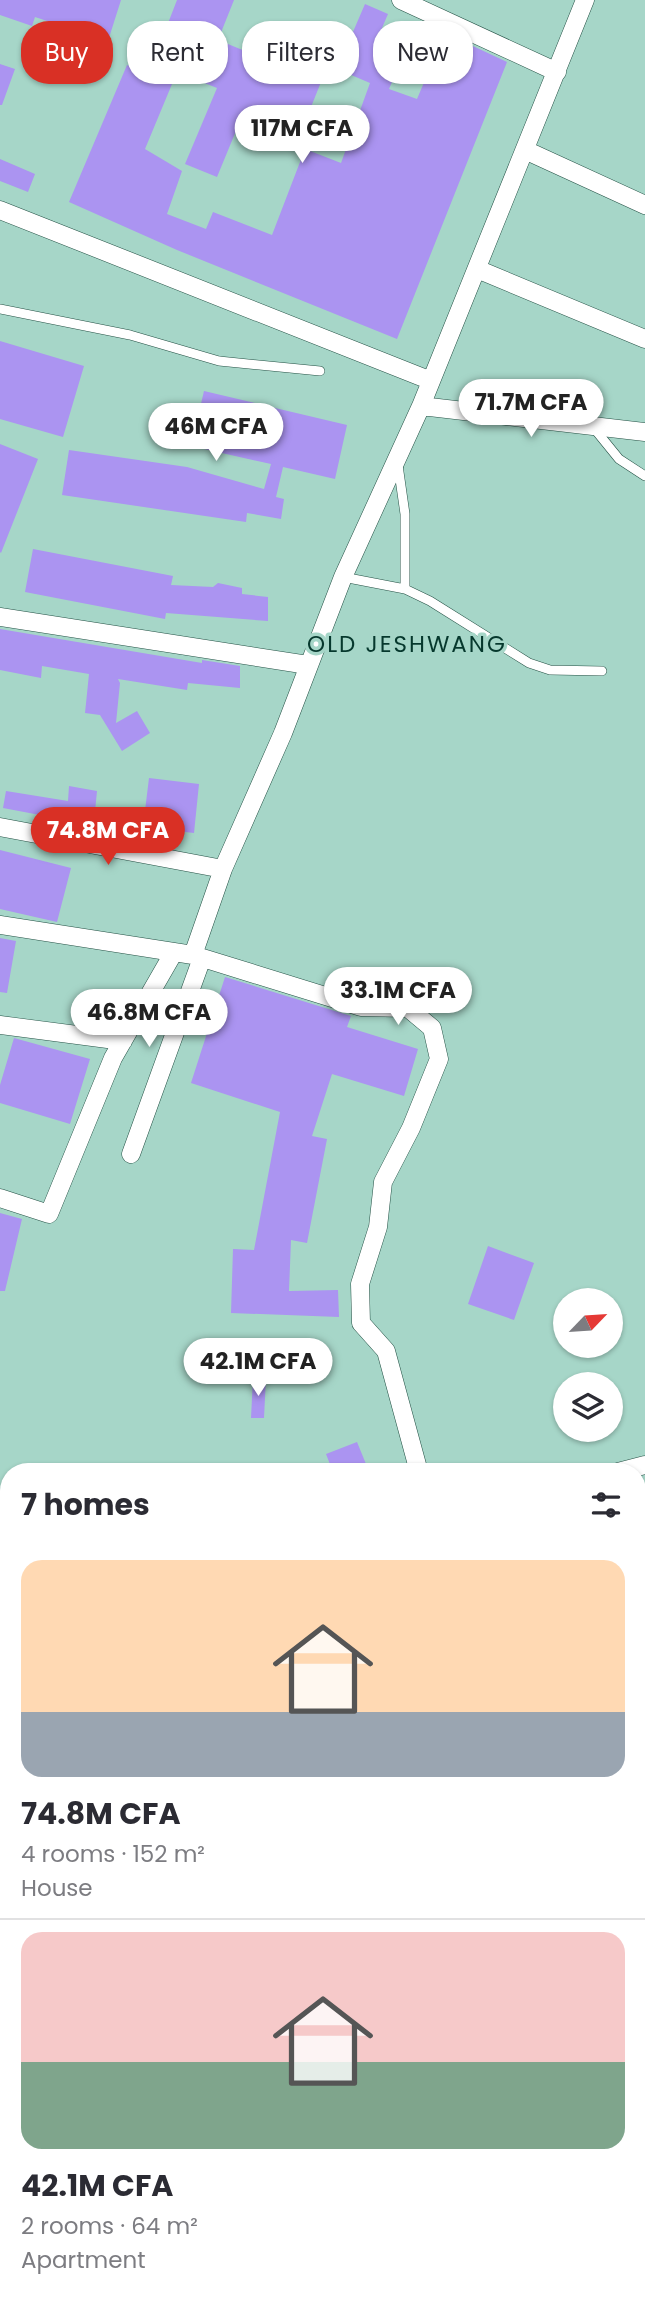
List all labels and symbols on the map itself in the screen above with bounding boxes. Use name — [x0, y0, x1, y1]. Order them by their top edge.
pin: 117M CFA — [230, 106, 374, 165]
pin: 71.7M CFA — [451, 380, 611, 439]
pin: 46M CFA — [151, 404, 281, 463]
district label: OLD JESHWANG — [307, 628, 507, 660]
pin: 74.8M CFA — [28, 808, 188, 867]
pin: 33.1M CFA — [318, 968, 478, 1027]
pin: 46.8M CFA — [69, 990, 229, 1049]
north arrow — [553, 1288, 623, 1358]
pin: 42.1M CFA — [178, 1338, 338, 1398]

